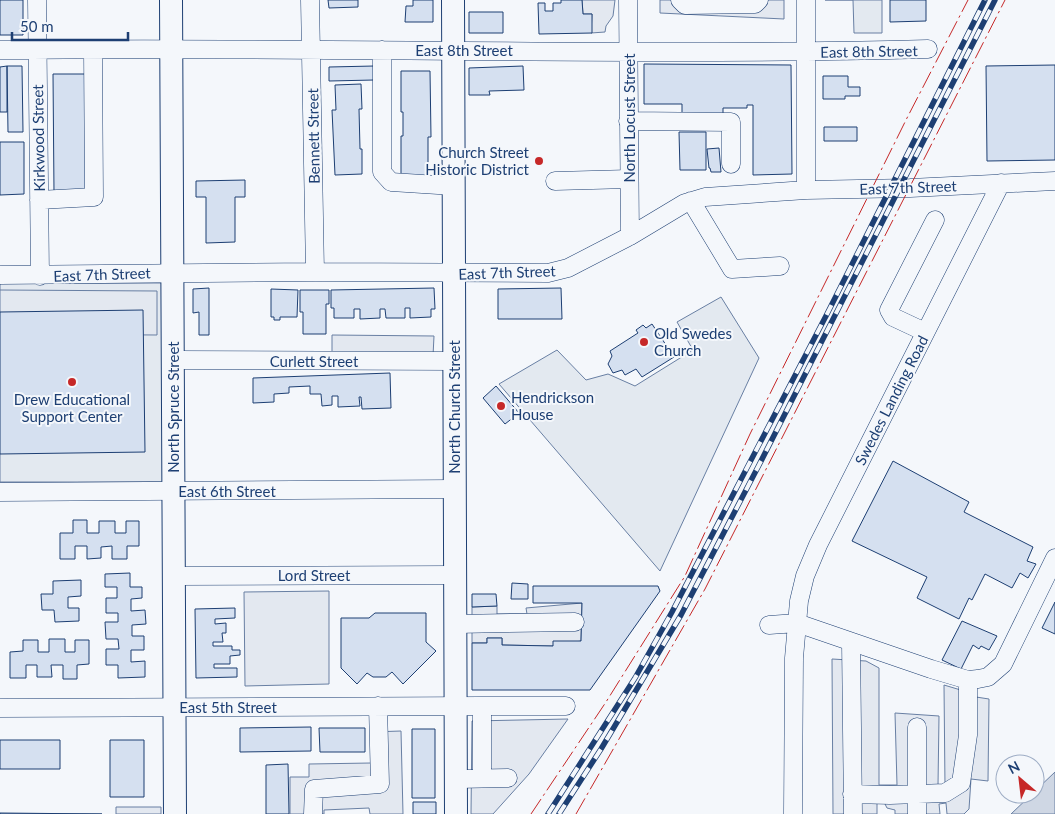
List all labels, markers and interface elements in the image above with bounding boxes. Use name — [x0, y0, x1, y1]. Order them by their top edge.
scale bar — [12, 10, 129, 42]
text: 50 m — [20, 17, 54, 35]
street label: East 8th Street — [415, 41, 513, 59]
street label: East 8th Street — [820, 41, 919, 61]
street label: North Locust Street — [620, 53, 638, 183]
street label: Kirkwood Street — [28, 84, 48, 192]
street label: Bennett Street — [303, 87, 323, 184]
place label: Church Street Historic District — [425, 143, 530, 178]
marker: Church Street Historic District — [533, 155, 545, 167]
street label: East 7th Street — [859, 176, 958, 198]
street label: East 7th Street — [458, 261, 557, 283]
street label: East 7th Street — [53, 263, 152, 285]
place label: Old Swedes Church — [654, 324, 732, 359]
street label: Swedes Landing Road — [851, 332, 931, 468]
marker: Old Swedes Church — [638, 336, 650, 348]
street label: North Church Street — [445, 340, 463, 474]
street label: North Spruce Street — [164, 341, 182, 473]
street label: Curlett Street — [270, 352, 359, 370]
marker: Drew Educational Support Center — [66, 376, 78, 388]
place label: Hendrickson House — [511, 388, 594, 423]
place label: Drew Educational Support Center — [14, 390, 130, 425]
marker: Hendrickson House — [495, 400, 507, 412]
street label: East 6th Street — [178, 482, 276, 500]
street label: Lord Street — [278, 566, 351, 584]
street label: East 5th Street — [179, 698, 277, 716]
north arrow — [995, 754, 1045, 804]
text: N — [1005, 757, 1022, 777]

